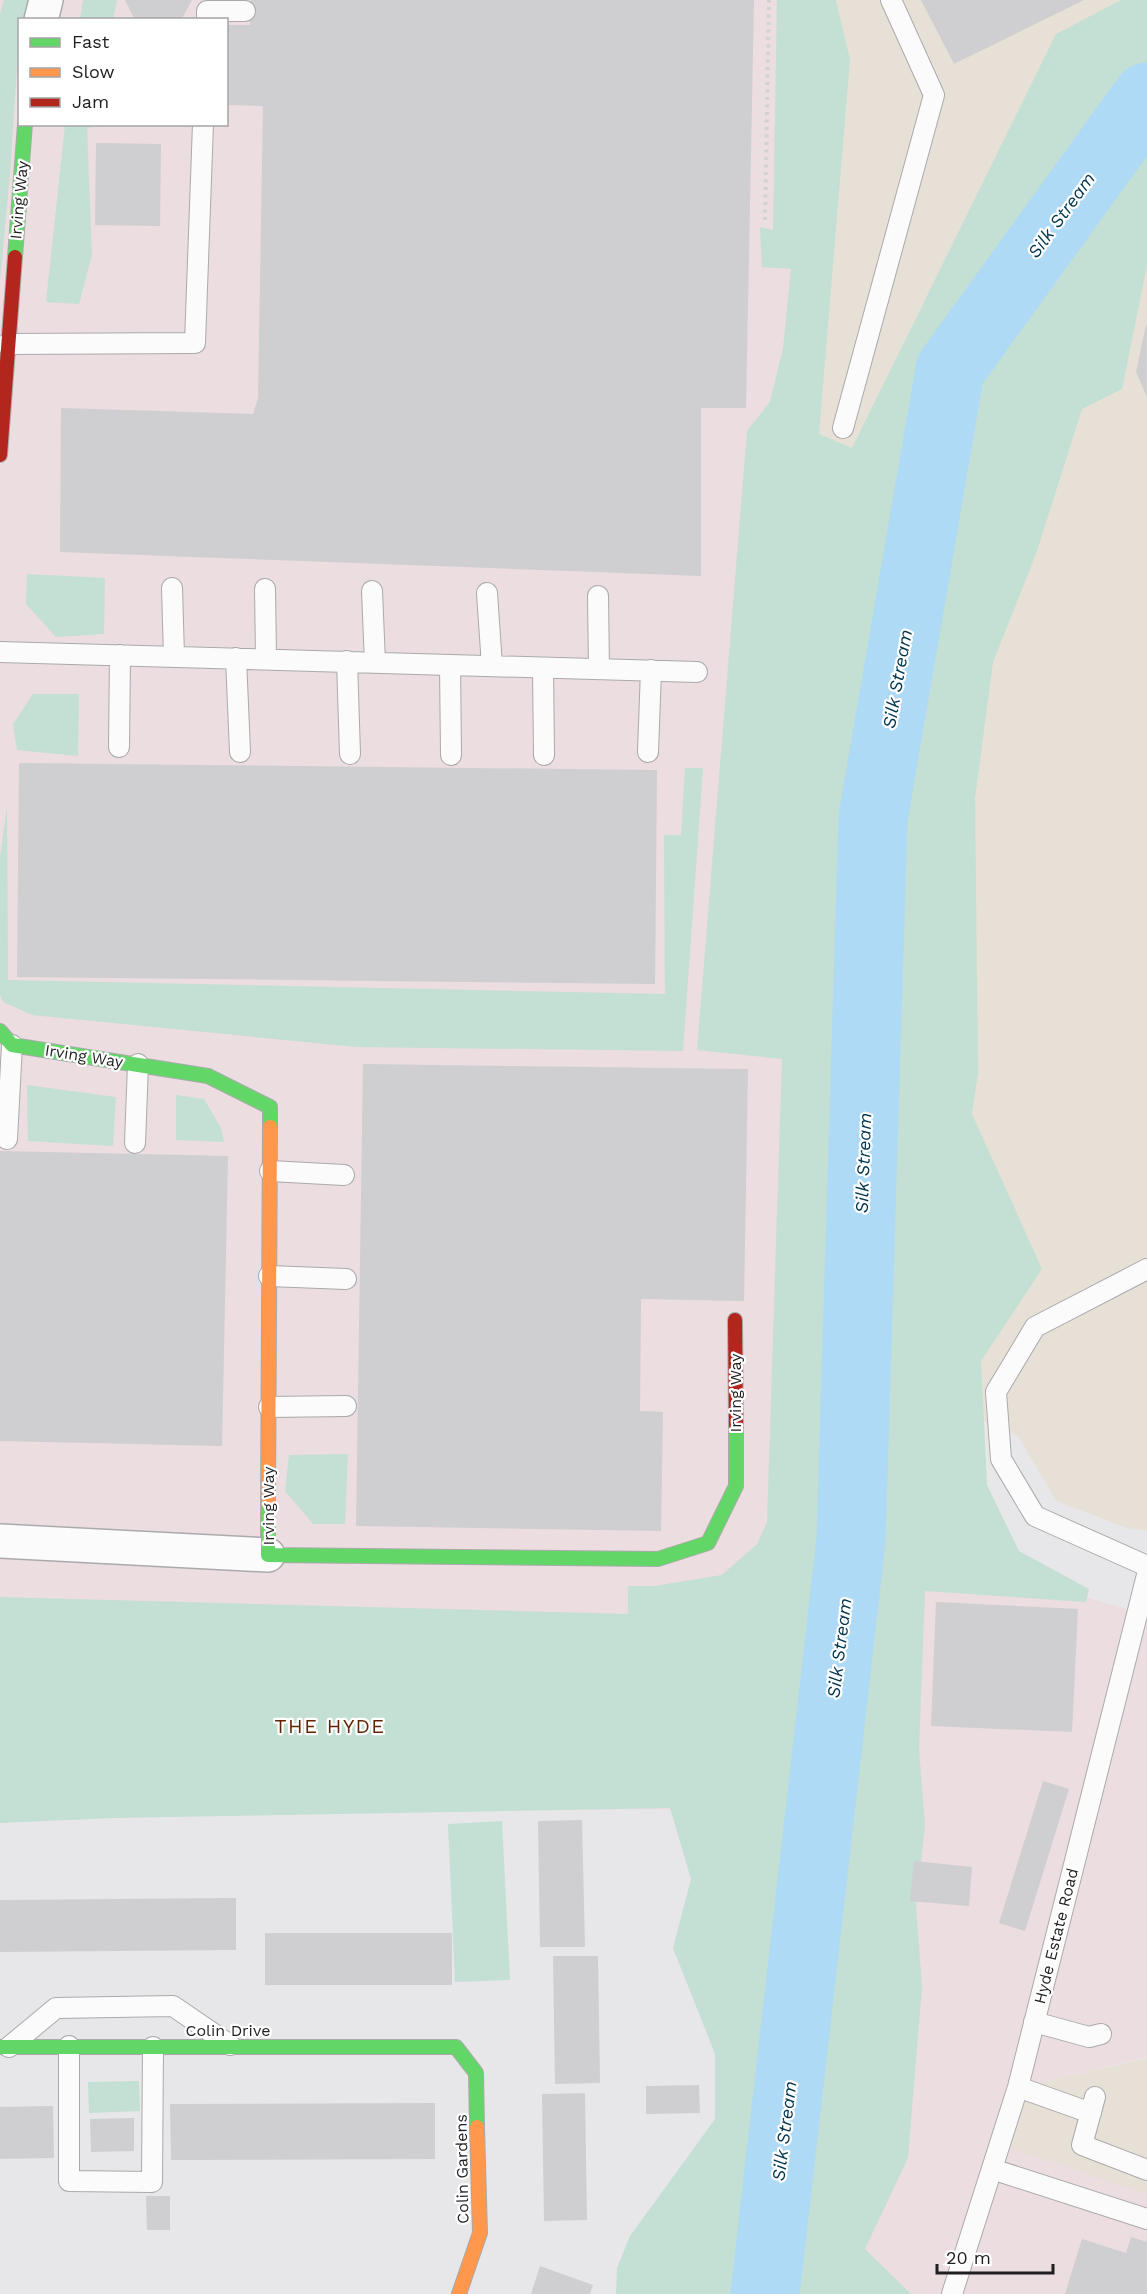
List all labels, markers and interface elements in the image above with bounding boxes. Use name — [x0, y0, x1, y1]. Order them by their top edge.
legend — [18, 18, 228, 126]
text: Fast — [72, 31, 110, 52]
text: Slow — [72, 61, 115, 82]
text: Jam — [72, 91, 109, 112]
street label: Irving Way — [6, 159, 32, 240]
water label: Silk Stream — [1023, 168, 1099, 262]
water label: Silk Stream — [878, 628, 916, 730]
street label: Irving Way — [44, 1040, 125, 1072]
water label: Silk Stream — [851, 1112, 875, 1214]
street label: Irving Way — [726, 1353, 745, 1432]
street label: Irving Way — [259, 1466, 278, 1545]
water label: Silk Stream — [822, 1597, 856, 1699]
district label: THE HYDE — [274, 1714, 386, 1738]
street label: Hyde Estate Road — [1030, 1866, 1082, 2006]
street label: Colin Drive — [186, 2021, 270, 2040]
water label: Silk Stream — [767, 2080, 801, 2182]
street label: Colin Gardens — [452, 2114, 472, 2224]
scale bar — [937, 2237, 1052, 2275]
text: 20 m — [946, 2247, 991, 2268]

